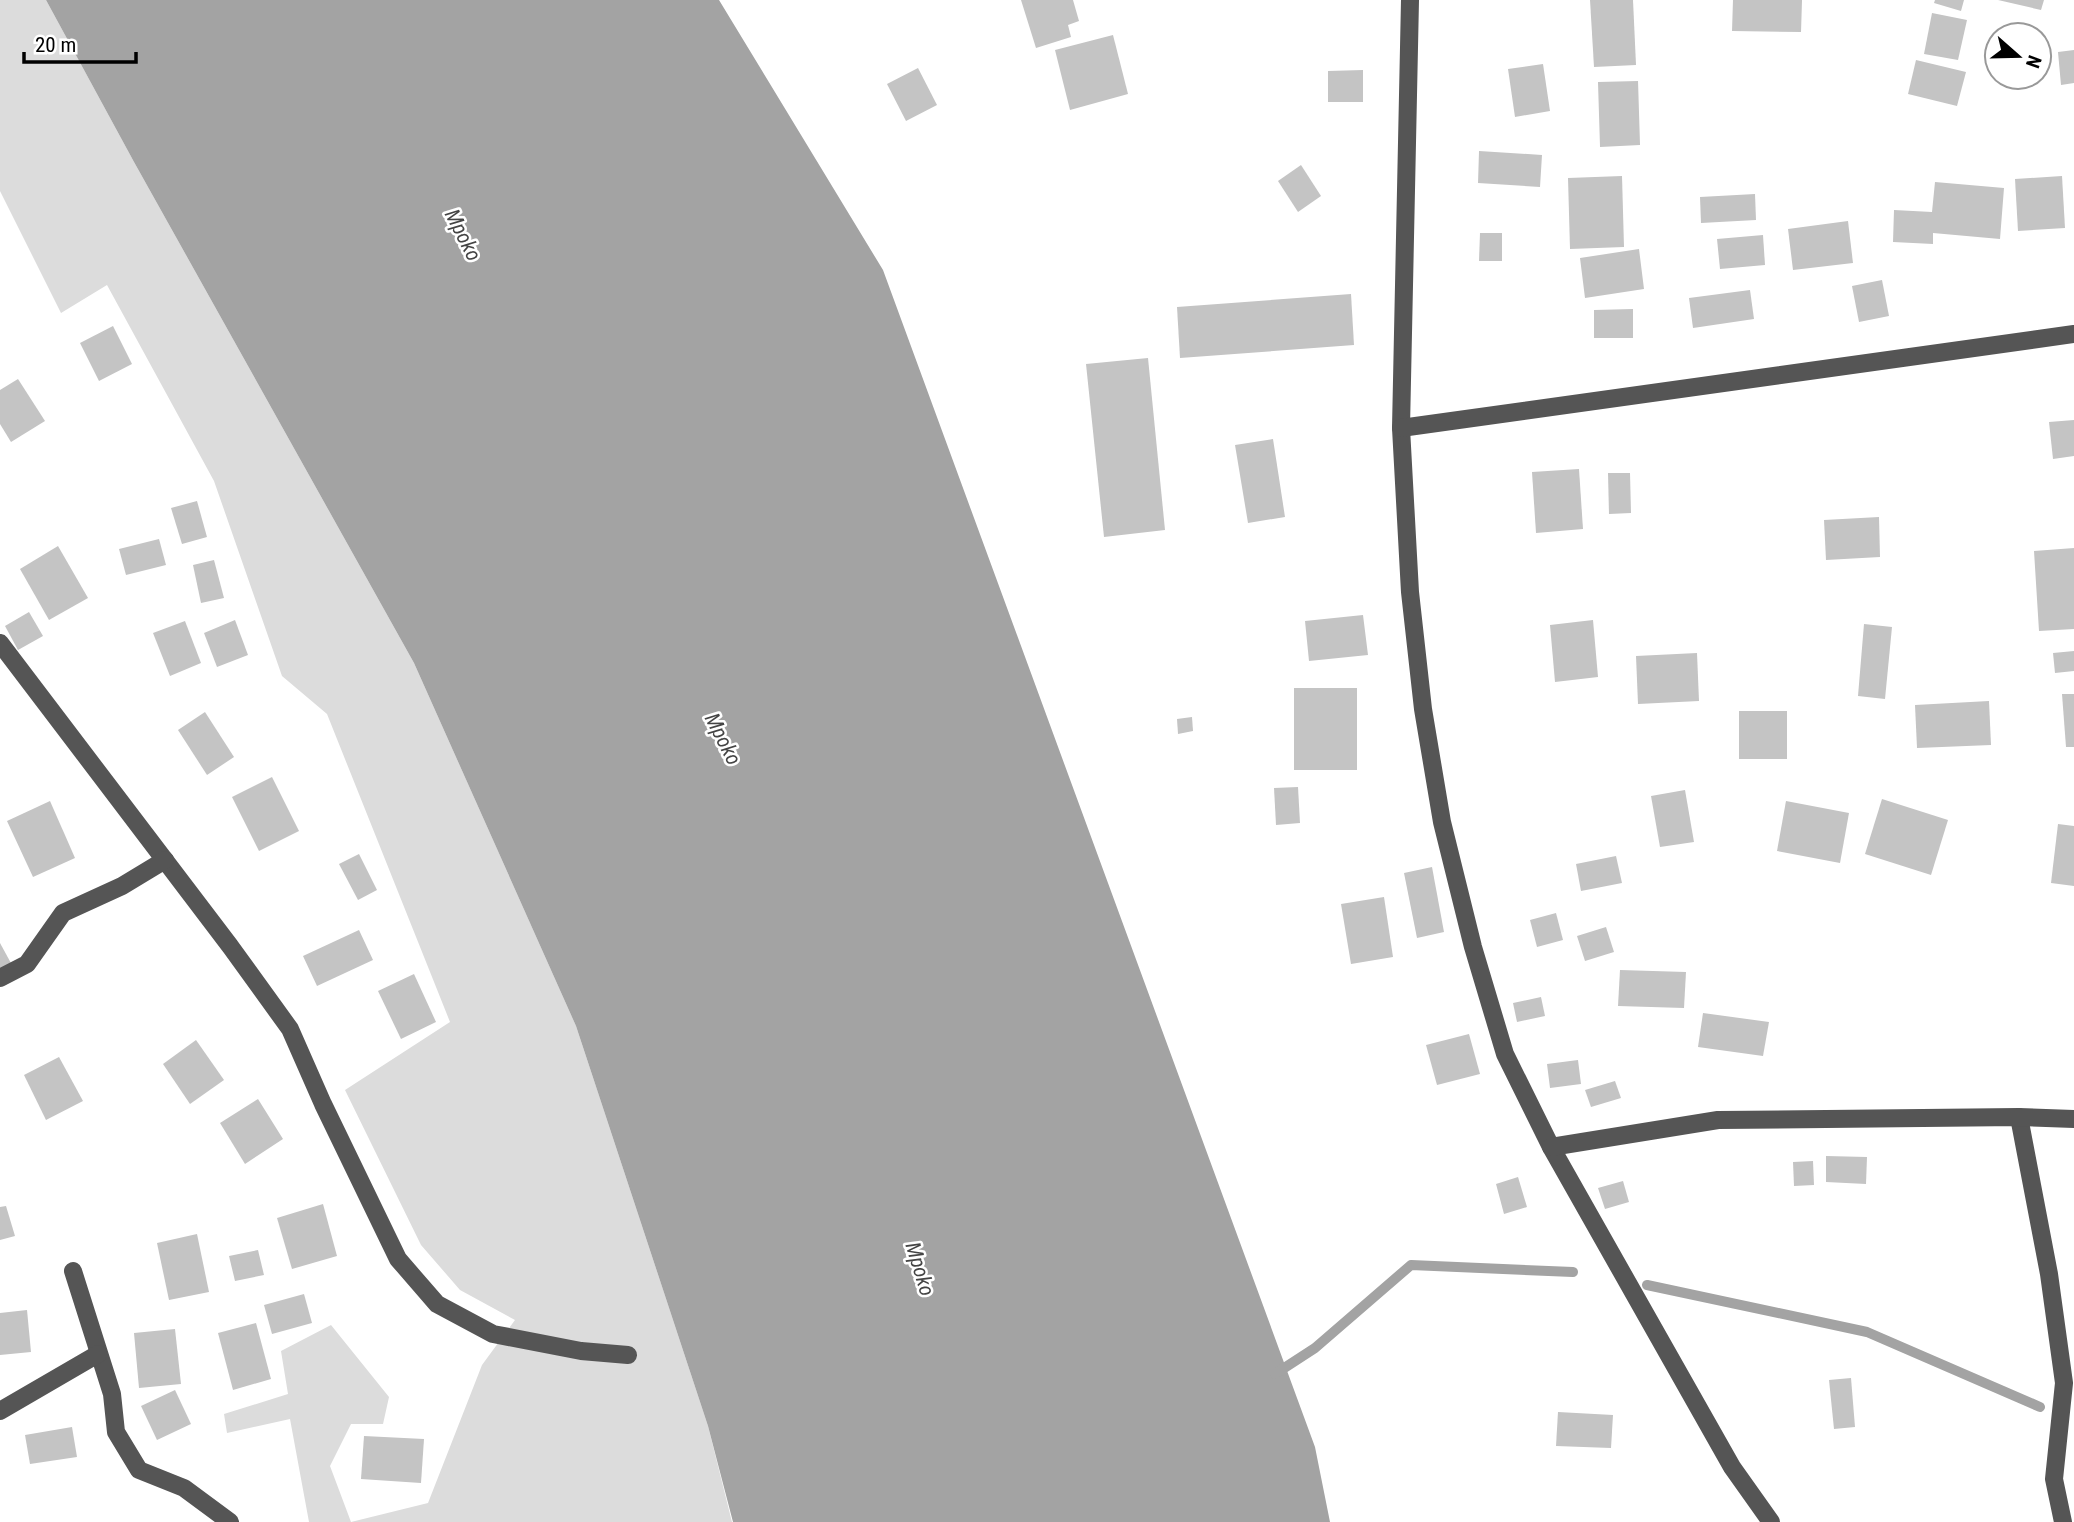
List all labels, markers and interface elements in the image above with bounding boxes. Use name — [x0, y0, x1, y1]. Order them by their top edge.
scale bar — [24, 21, 136, 65]
north arrow — [1983, 21, 2053, 91]
text: 20 m — [35, 33, 76, 57]
text: N — [2021, 52, 2046, 71]
water label: Mpoko — [440, 205, 486, 265]
water label: Mpoko — [700, 709, 746, 769]
water label: Mpoko — [900, 1239, 940, 1299]

